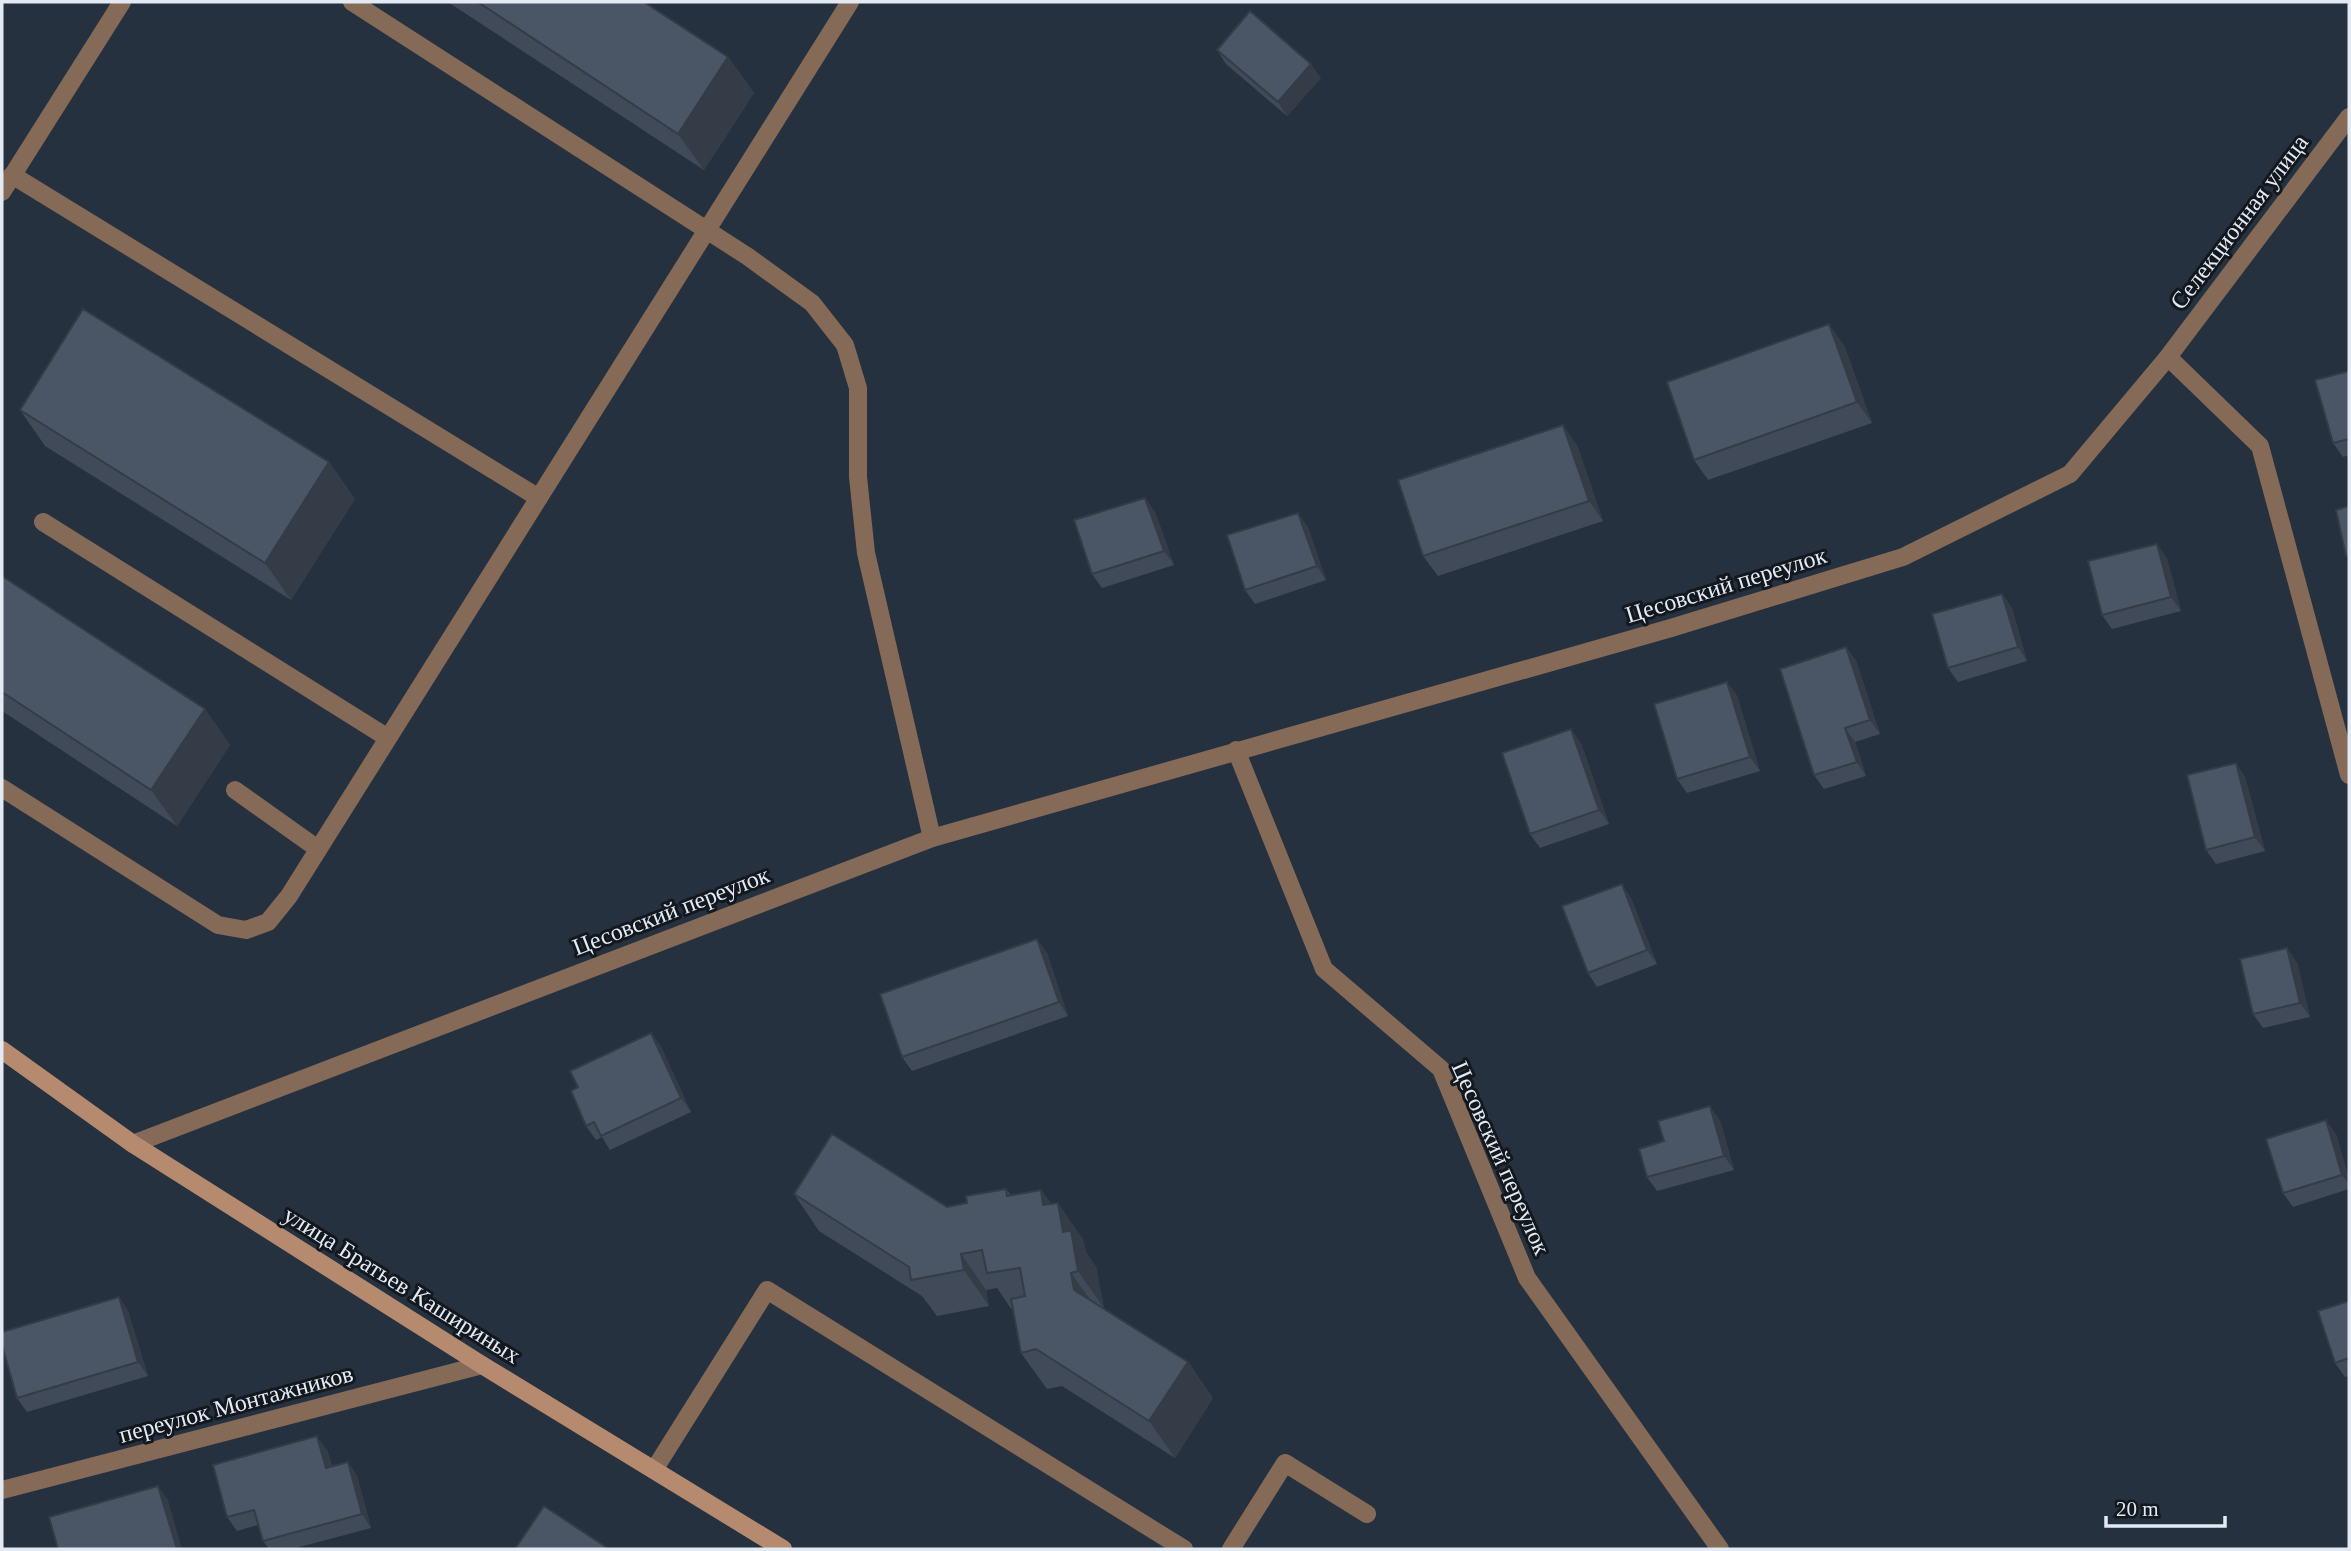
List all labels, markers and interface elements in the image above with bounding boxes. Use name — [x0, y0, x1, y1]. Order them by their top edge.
street label: Селекционная улица — [2165, 129, 2313, 314]
street label: Цесовский переулок — [1622, 542, 1830, 628]
street label: Цесовский переулок — [569, 861, 773, 961]
street label: Цесовский переулок — [1447, 1057, 1555, 1259]
street label: улица Братьев Кашириных — [279, 1201, 525, 1369]
street label: переулок Монтажников — [116, 1360, 356, 1448]
scale bar — [2106, 1484, 2225, 1528]
text: 20 m — [2116, 1497, 2159, 1521]

